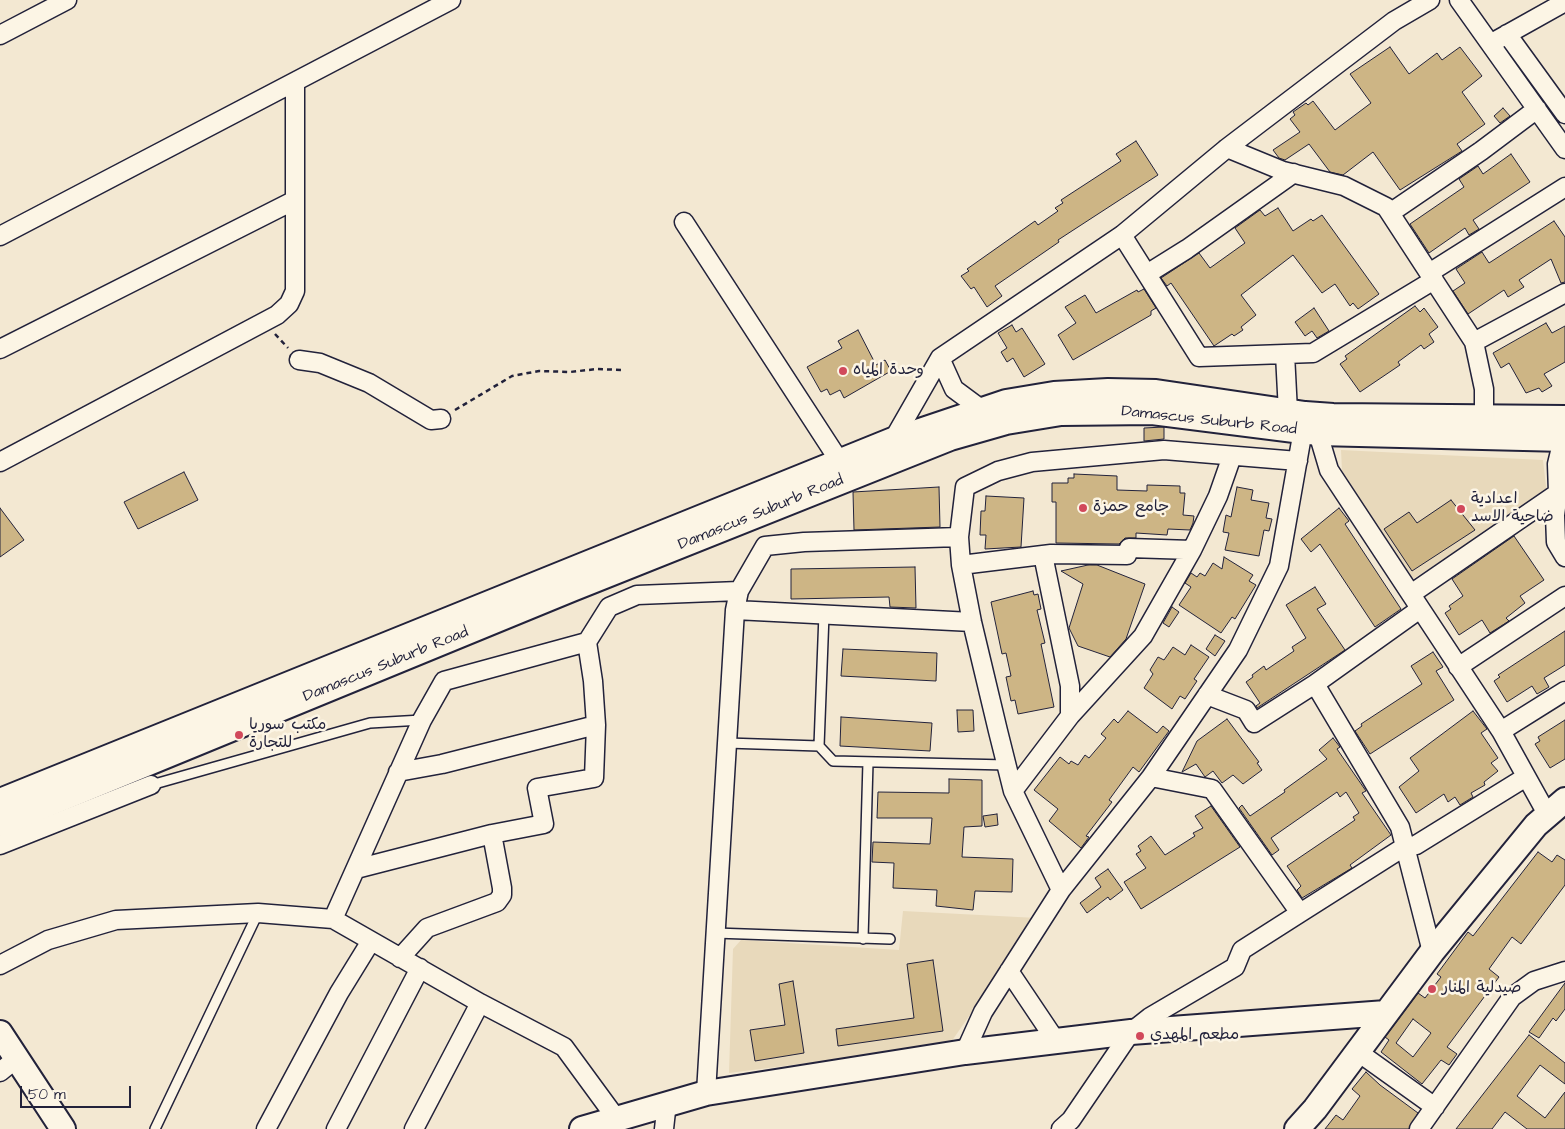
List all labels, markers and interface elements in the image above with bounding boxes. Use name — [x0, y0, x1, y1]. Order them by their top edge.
place label: وحدة المياه — [853, 361, 924, 381]
marker: وحدة المياه — [837, 365, 849, 377]
street label: Damascus Suburb Road — [1120, 402, 1298, 440]
street label: Damascus Suburb Road — [676, 471, 846, 555]
place label: اعدادية ضاحية الاسد — [1471, 490, 1554, 528]
place label: جامع حمزة — [1093, 498, 1169, 518]
marker: جامع حمزة — [1077, 502, 1089, 514]
marker: اعدادية ضاحية الاسد — [1455, 503, 1467, 515]
street label: Damascus Suburb Road — [301, 623, 471, 707]
place label: مكتب سوريا للتجارة — [249, 716, 326, 754]
marker: مكتب سوريا للتجارة — [233, 729, 245, 741]
place label: صيدلية المنار — [1442, 979, 1521, 999]
marker: صيدلية المنار — [1426, 983, 1438, 995]
place label: مطعم المهدي — [1150, 1026, 1239, 1046]
marker: مطعم المهدي — [1134, 1030, 1146, 1042]
scale bar — [22, 1076, 134, 1108]
text: 50 m — [28, 1084, 66, 1105]

